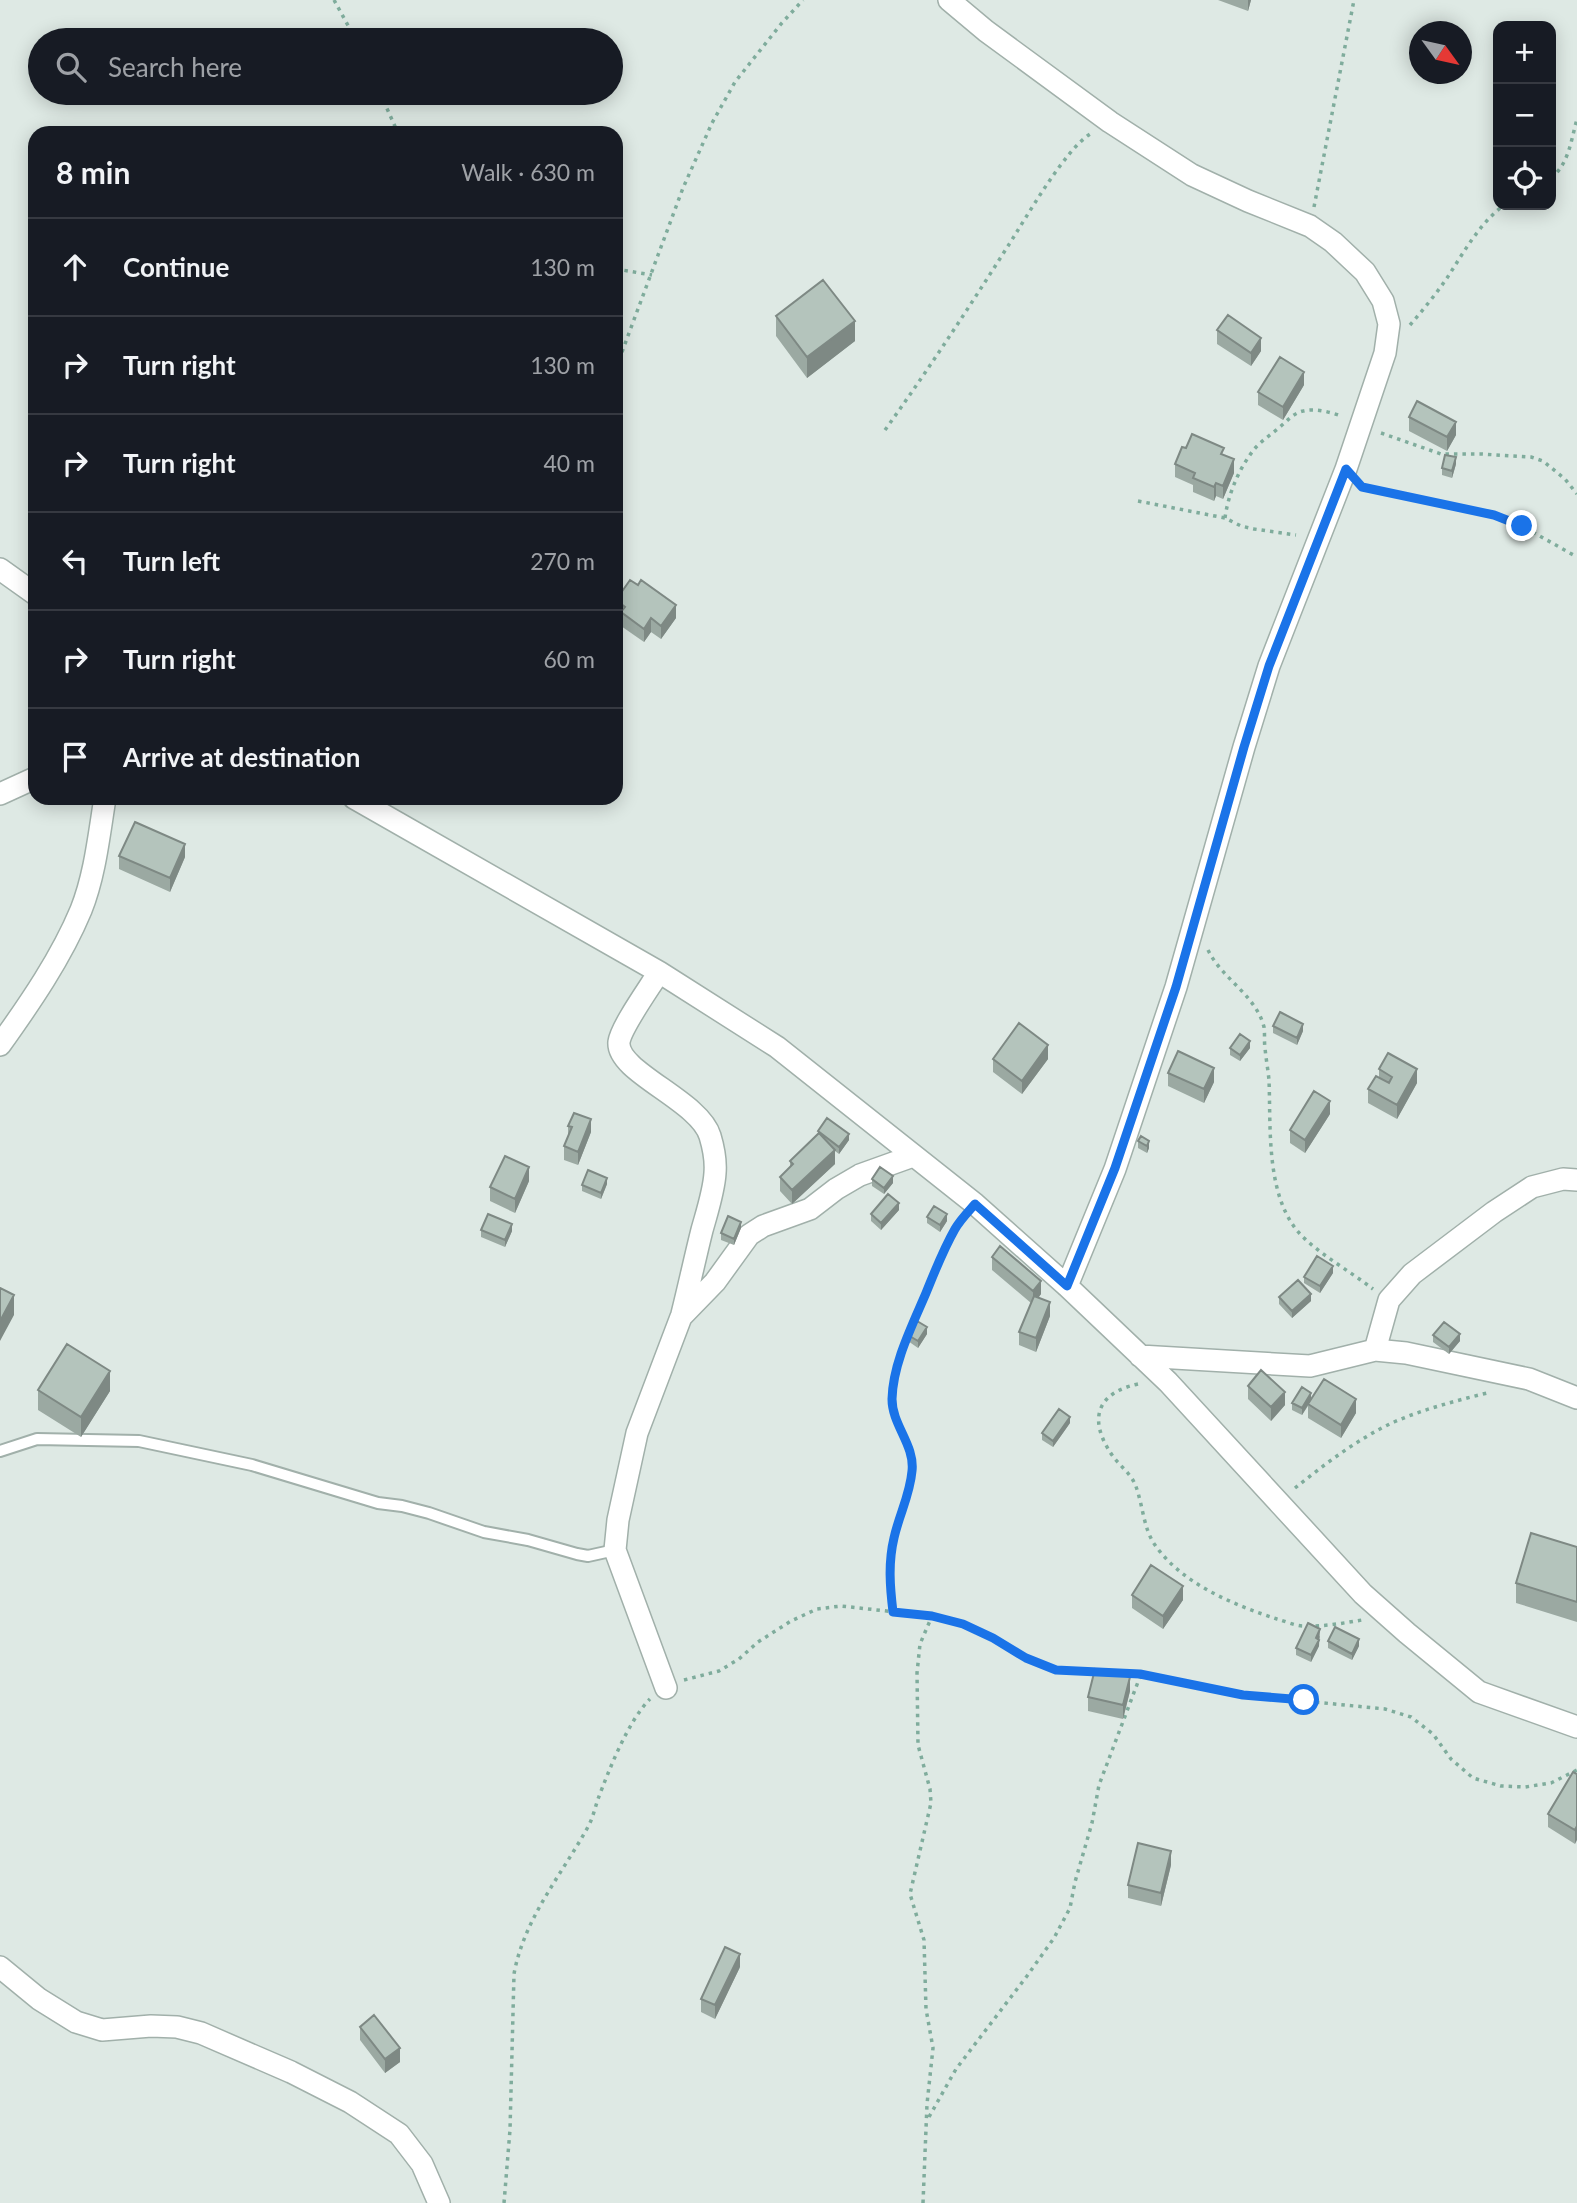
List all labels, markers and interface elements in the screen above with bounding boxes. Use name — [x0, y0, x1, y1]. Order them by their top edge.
north arrow — [1409, 21, 1472, 84]
map controls — [1493, 21, 1556, 210]
button: + — [1493, 21, 1556, 84]
search box — [28, 28, 623, 105]
icon: search — [52, 48, 90, 86]
text: Search here — [108, 51, 242, 83]
button: − — [1493, 84, 1556, 147]
button: locate — [1493, 147, 1556, 210]
text: 8 min — [56, 154, 130, 190]
text: Walk · 630 m — [461, 158, 595, 186]
icon: ahead — [56, 248, 94, 286]
text: Continue — [123, 251, 229, 283]
text: 130 m — [530, 253, 595, 281]
icon: right — [56, 346, 94, 384]
text: Turn right — [123, 349, 236, 381]
text: 130 m — [530, 351, 595, 379]
icon: right — [56, 444, 94, 482]
text: Turn right — [123, 447, 236, 479]
text: 40 m — [544, 449, 595, 477]
route end — [1506, 510, 1537, 541]
icon: left — [56, 542, 94, 580]
text: Turn left — [123, 545, 220, 577]
text: 270 m — [530, 547, 595, 575]
icon: right — [56, 640, 94, 678]
text: Turn right — [123, 643, 236, 675]
text: 60 m — [544, 645, 595, 673]
icon: arrive — [56, 738, 94, 776]
text: Arrive at destination — [123, 741, 360, 773]
route start — [1288, 1684, 1319, 1715]

